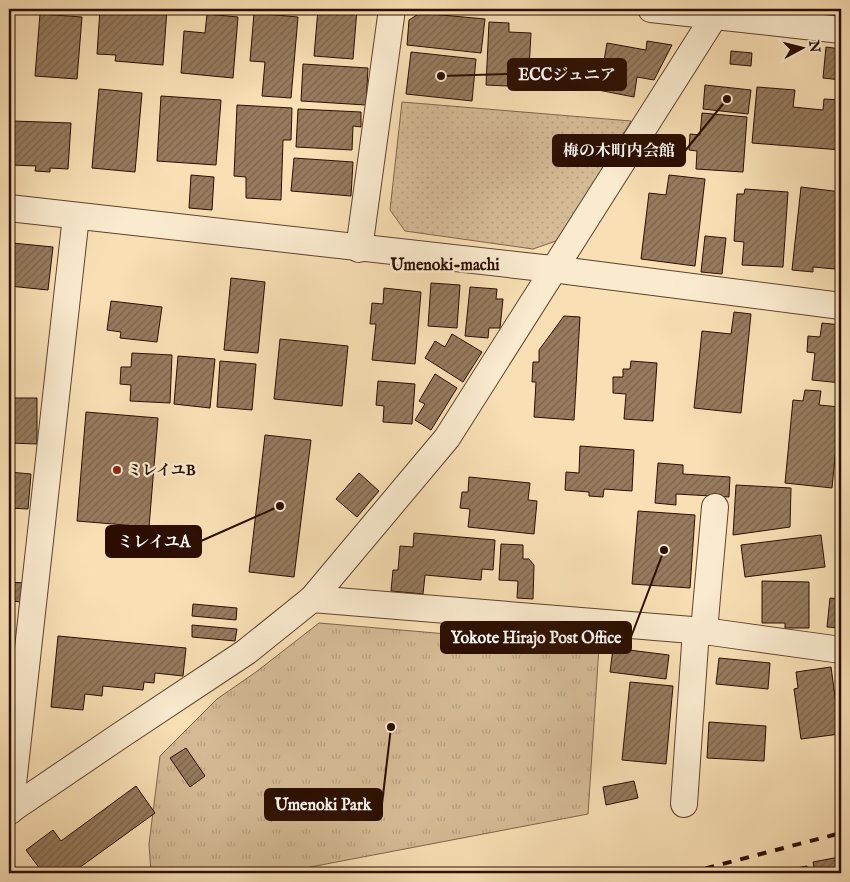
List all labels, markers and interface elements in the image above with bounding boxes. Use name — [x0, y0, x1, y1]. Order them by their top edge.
north arrow — [778, 22, 828, 72]
text: N — [804, 38, 824, 54]
callout: ECCジュニア — [508, 59, 626, 90]
text: ECCジュニア — [518, 66, 616, 86]
callout: 梅の木町内会館 — [553, 135, 685, 166]
text: 梅の木町内会館 — [563, 142, 675, 162]
district label: Umenoki-machi — [389, 256, 500, 276]
place label: ミレイユB — [127, 461, 196, 480]
marker: ミレイユB — [111, 464, 123, 476]
callout: ミレイユA — [106, 526, 201, 557]
text: ミレイユA — [117, 533, 192, 553]
callout: Yokote Hirajo Post Office — [441, 622, 631, 653]
text: Yokote Hirajo Post Office — [451, 629, 622, 649]
callout: Umenoki Park — [265, 789, 382, 820]
text: Umenoki Park — [274, 796, 372, 816]

